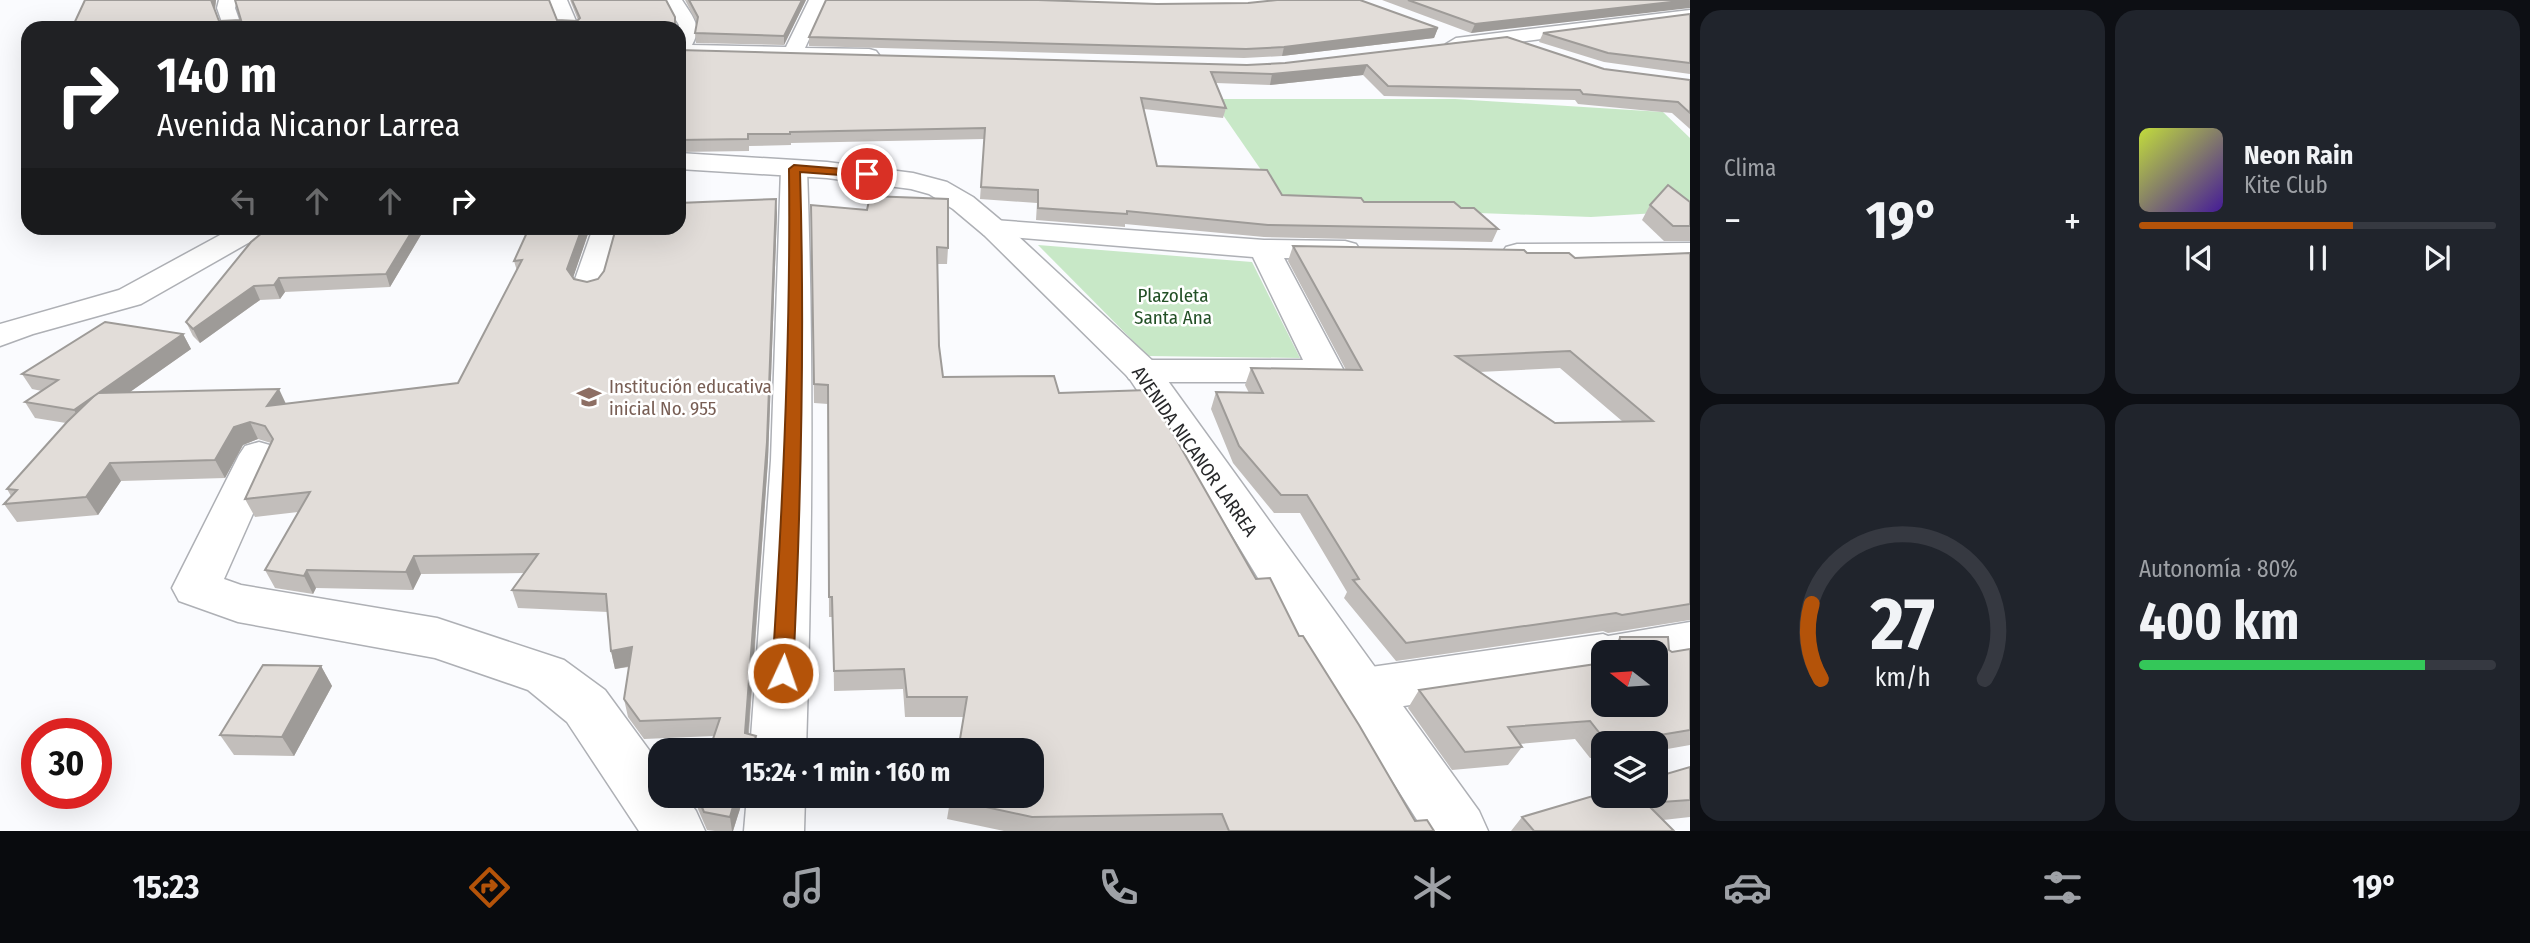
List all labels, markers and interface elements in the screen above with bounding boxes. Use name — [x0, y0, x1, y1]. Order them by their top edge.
text: 140 m — [157, 46, 277, 105]
icon: right — [42, 49, 133, 140]
text: Avenida Nicanor Larrea — [157, 106, 460, 144]
text: Neon Rain — [2244, 140, 2353, 171]
pin — [837, 144, 897, 204]
text: Clima — [1724, 154, 1776, 182]
icon: arrive — [848, 155, 886, 193]
text: Kite Club — [2244, 171, 2328, 199]
icon: left — [225, 182, 263, 220]
icon: ahead — [298, 182, 336, 220]
icon: ahead — [371, 182, 409, 220]
icon: right — [444, 182, 482, 220]
text: 19° — [1866, 189, 1939, 252]
text: − — [1724, 198, 1741, 244]
text: + — [2064, 198, 2081, 244]
icon: previous — [2180, 239, 2218, 277]
icon: pause — [2299, 239, 2337, 277]
icon: next — [2418, 239, 2456, 277]
park label: Plazoleta Santa Ana — [1134, 284, 1212, 329]
street label: AVENIDA NICANOR LARREA — [1127, 362, 1262, 541]
place label: Institución educativa inicial No. 955 — [609, 375, 772, 420]
school or university icon: Institución educativa inicial No. 955 — [575, 383, 603, 411]
text: Autonomía · 80% — [2139, 555, 2298, 583]
text: 27 — [1869, 581, 1935, 668]
text: 400 km — [2139, 590, 2299, 653]
position arrow — [746, 636, 820, 710]
north arrow — [1591, 640, 1668, 718]
map controls — [1591, 640, 1668, 808]
text: km/h — [1875, 662, 1930, 692]
speed limit sign: 30 — [21, 718, 112, 809]
button: layers — [1591, 731, 1668, 808]
text: 15:24 · 1 min · 160 m — [742, 757, 950, 788]
icon: directions — [465, 863, 514, 912]
icon: music — [779, 863, 828, 912]
icon: phone — [1094, 863, 1143, 912]
icon: climate — [1408, 863, 1457, 912]
icon: car — [1723, 863, 1772, 912]
icon: filters — [2038, 863, 2087, 912]
text: 15:23 — [133, 868, 199, 906]
text: 19° — [2352, 868, 2397, 906]

